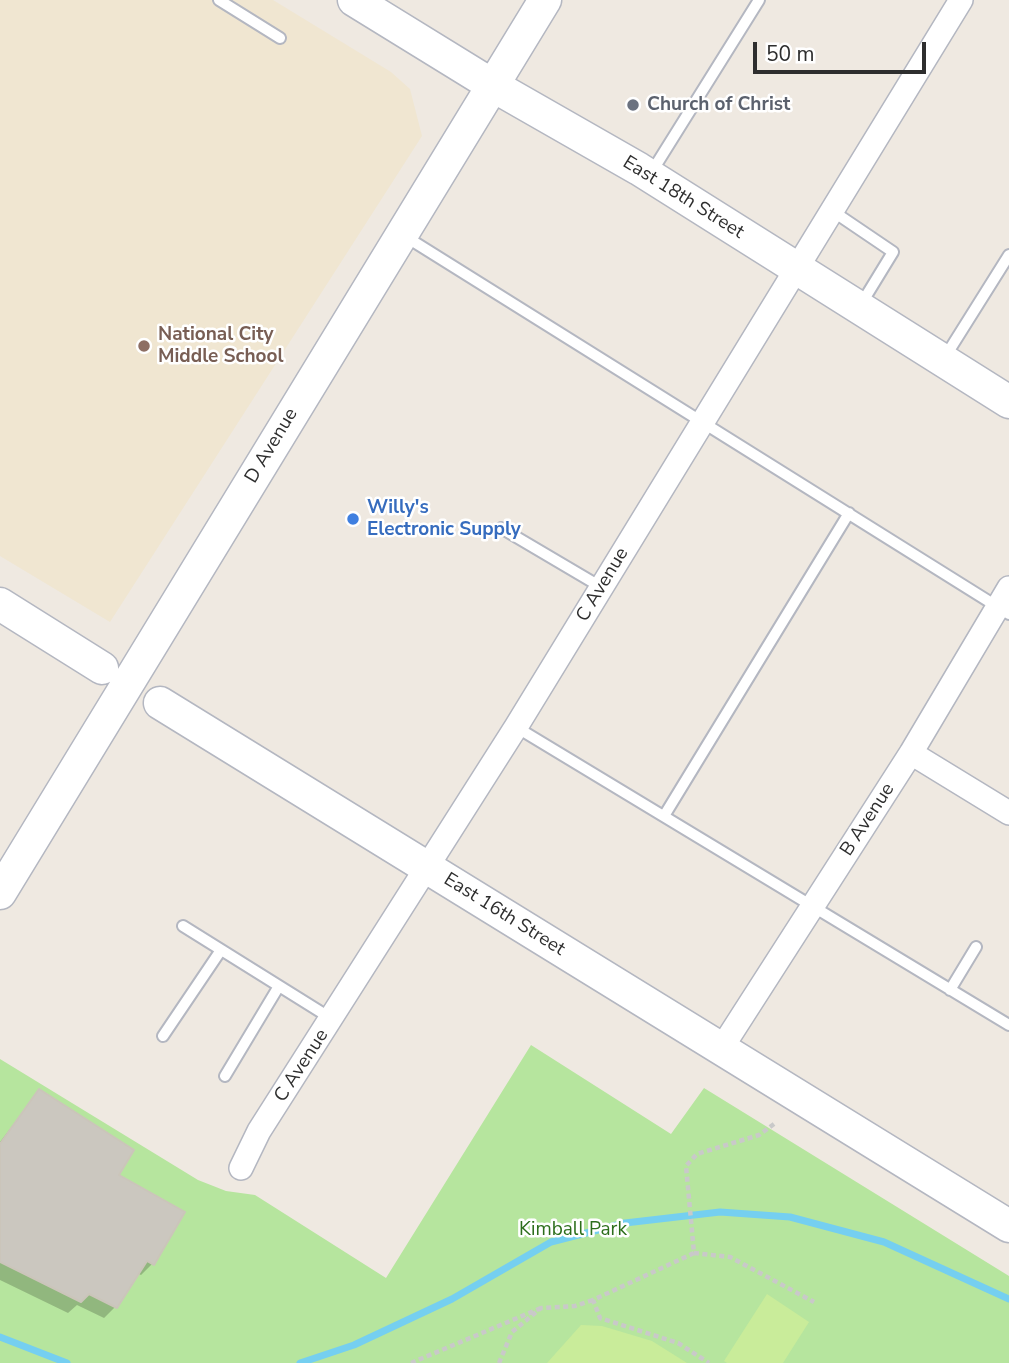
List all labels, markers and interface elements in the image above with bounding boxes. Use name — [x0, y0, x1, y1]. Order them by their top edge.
scale bar — [757, 28, 930, 72]
text: 50 m — [766, 40, 815, 68]
place label: Church of Christ — [647, 94, 790, 116]
marker: Church of Christ — [625, 97, 641, 113]
street label: East 18th Street — [618, 152, 748, 244]
place label: National City Middle School — [158, 324, 284, 368]
marker: National City Middle School — [136, 338, 152, 354]
street label: D Avenue — [241, 404, 303, 488]
place label: Willy's Electronic Supply — [367, 497, 521, 541]
marker: Willy's Electronic Supply — [345, 511, 361, 527]
street label: C Avenue — [572, 544, 634, 626]
street label: B Avenue — [836, 779, 900, 861]
street label: East 16th Street — [439, 869, 569, 961]
street label: C Avenue — [270, 1025, 334, 1107]
park label: Kimball Park — [519, 1219, 627, 1241]

